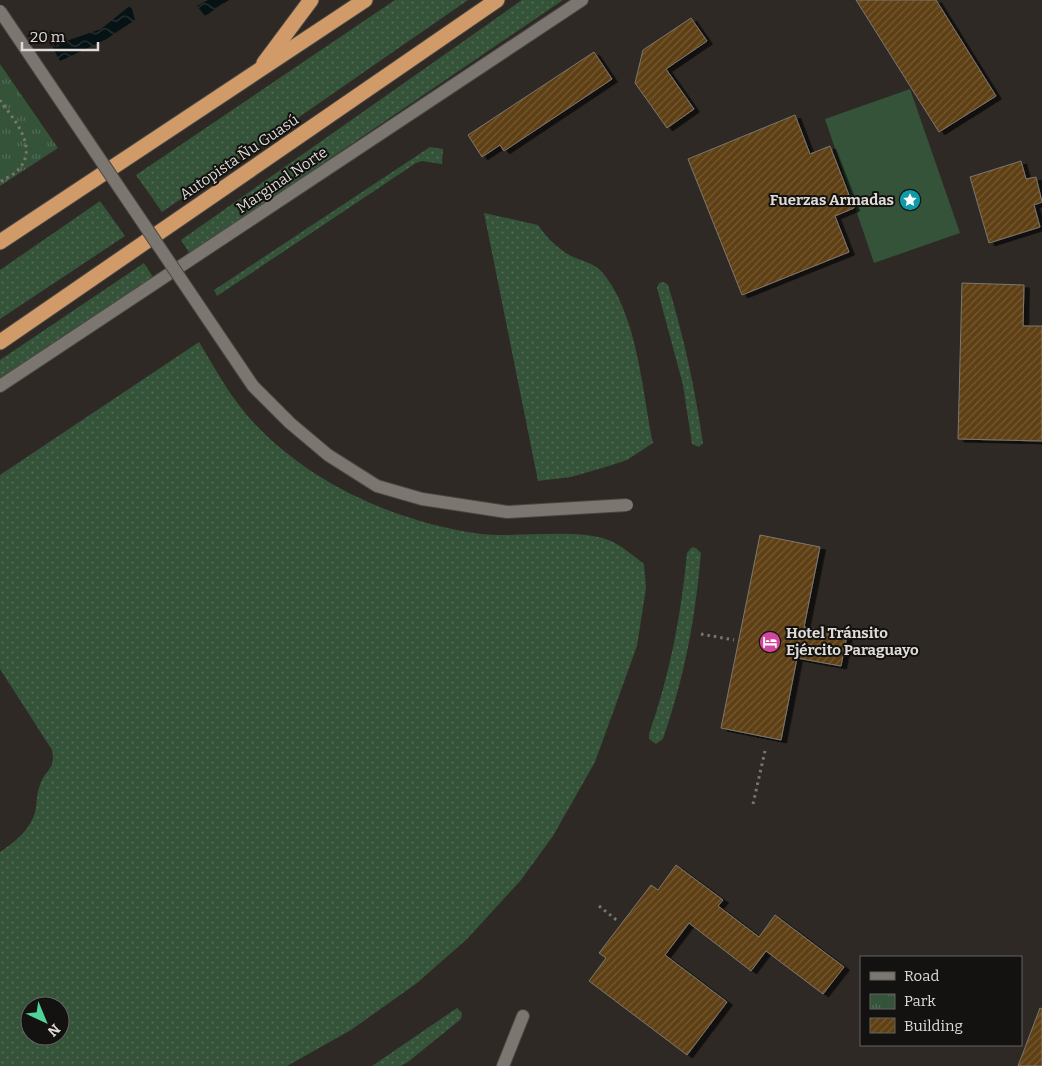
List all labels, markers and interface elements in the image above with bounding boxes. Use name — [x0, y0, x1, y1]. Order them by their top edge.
scale bar — [22, 20, 99, 52]
text: 20 m — [30, 28, 66, 46]
street label: Autopista Ñu Guasú — [176, 111, 302, 203]
street label: Marginal Norte — [233, 143, 331, 217]
place icon: Fuerzas Armadas — [898, 188, 922, 212]
place label: Fuerzas Armadas — [770, 191, 894, 209]
place label: Hotel Tránsito Ejército Paraguayo — [786, 624, 919, 659]
hotel icon: Hotel Tránsito Ejército Paraguayo — [758, 630, 782, 654]
legend — [860, 956, 1022, 1046]
text: Road — [904, 967, 939, 985]
text: Park — [904, 992, 936, 1010]
north arrow — [20, 996, 70, 1046]
text: Building — [904, 1017, 963, 1035]
text: N — [44, 1020, 63, 1040]

